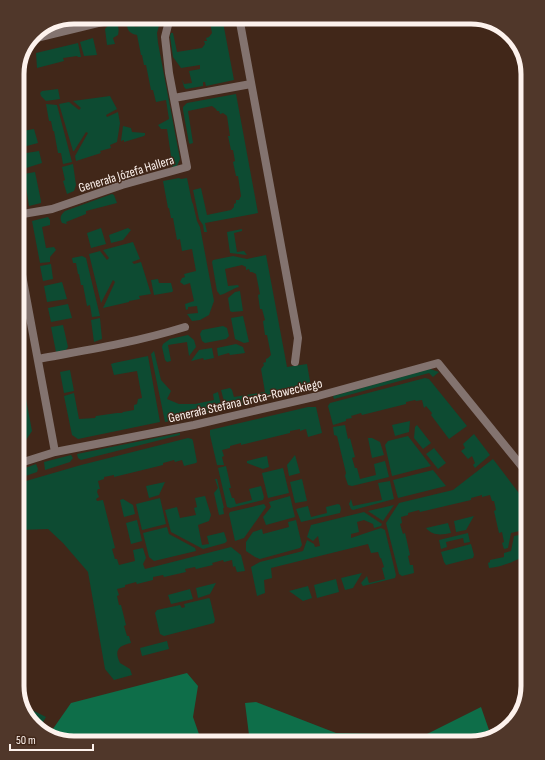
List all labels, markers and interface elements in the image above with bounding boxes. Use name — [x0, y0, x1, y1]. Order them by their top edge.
street label: Generała Józefa Hallera — [77, 152, 176, 196]
street label: Generała Stefana Grota-Roweckiego — [167, 375, 324, 426]
scale bar — [10, 726, 93, 752]
text: 50 m — [16, 733, 36, 748]

